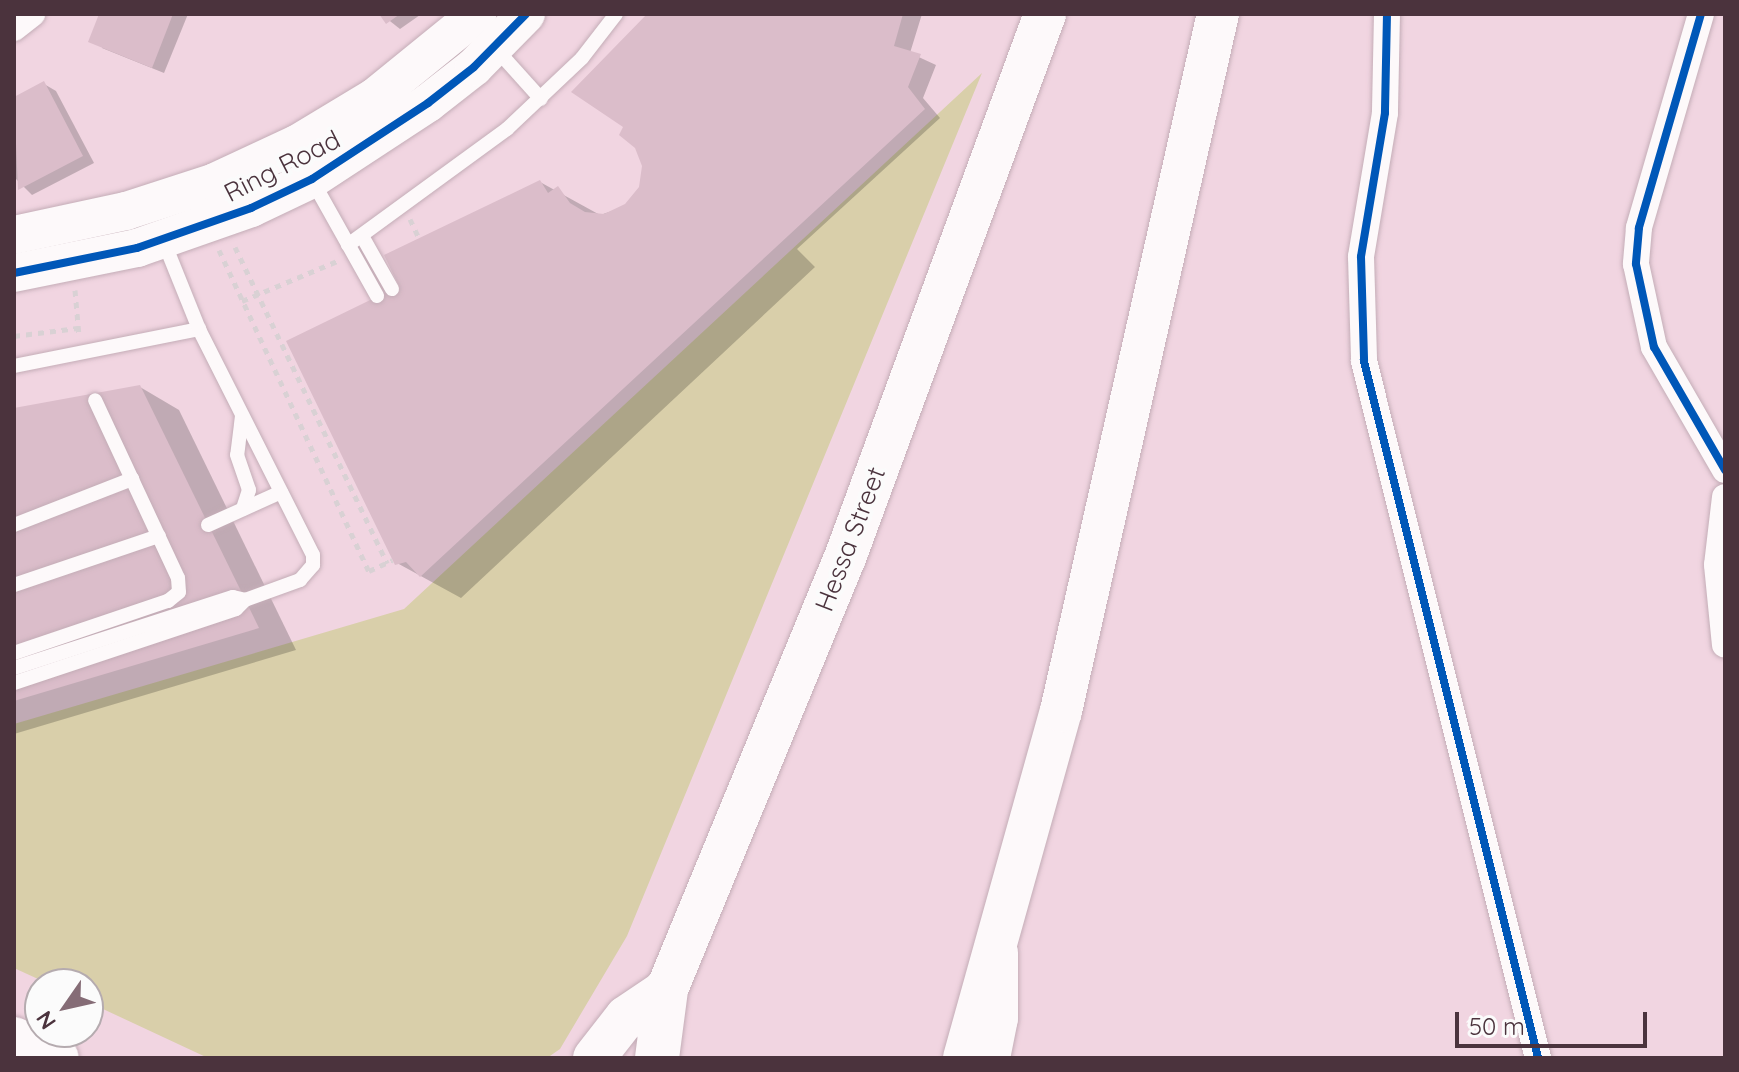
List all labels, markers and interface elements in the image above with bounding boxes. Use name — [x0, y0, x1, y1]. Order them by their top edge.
street label: Ring Road — [219, 124, 345, 208]
street label: Hessa Street — [808, 462, 892, 616]
north arrow — [24, 968, 104, 1048]
scale bar — [1459, 996, 1651, 1046]
text: N — [30, 1006, 62, 1035]
text: 50 m — [1469, 1011, 1525, 1041]

